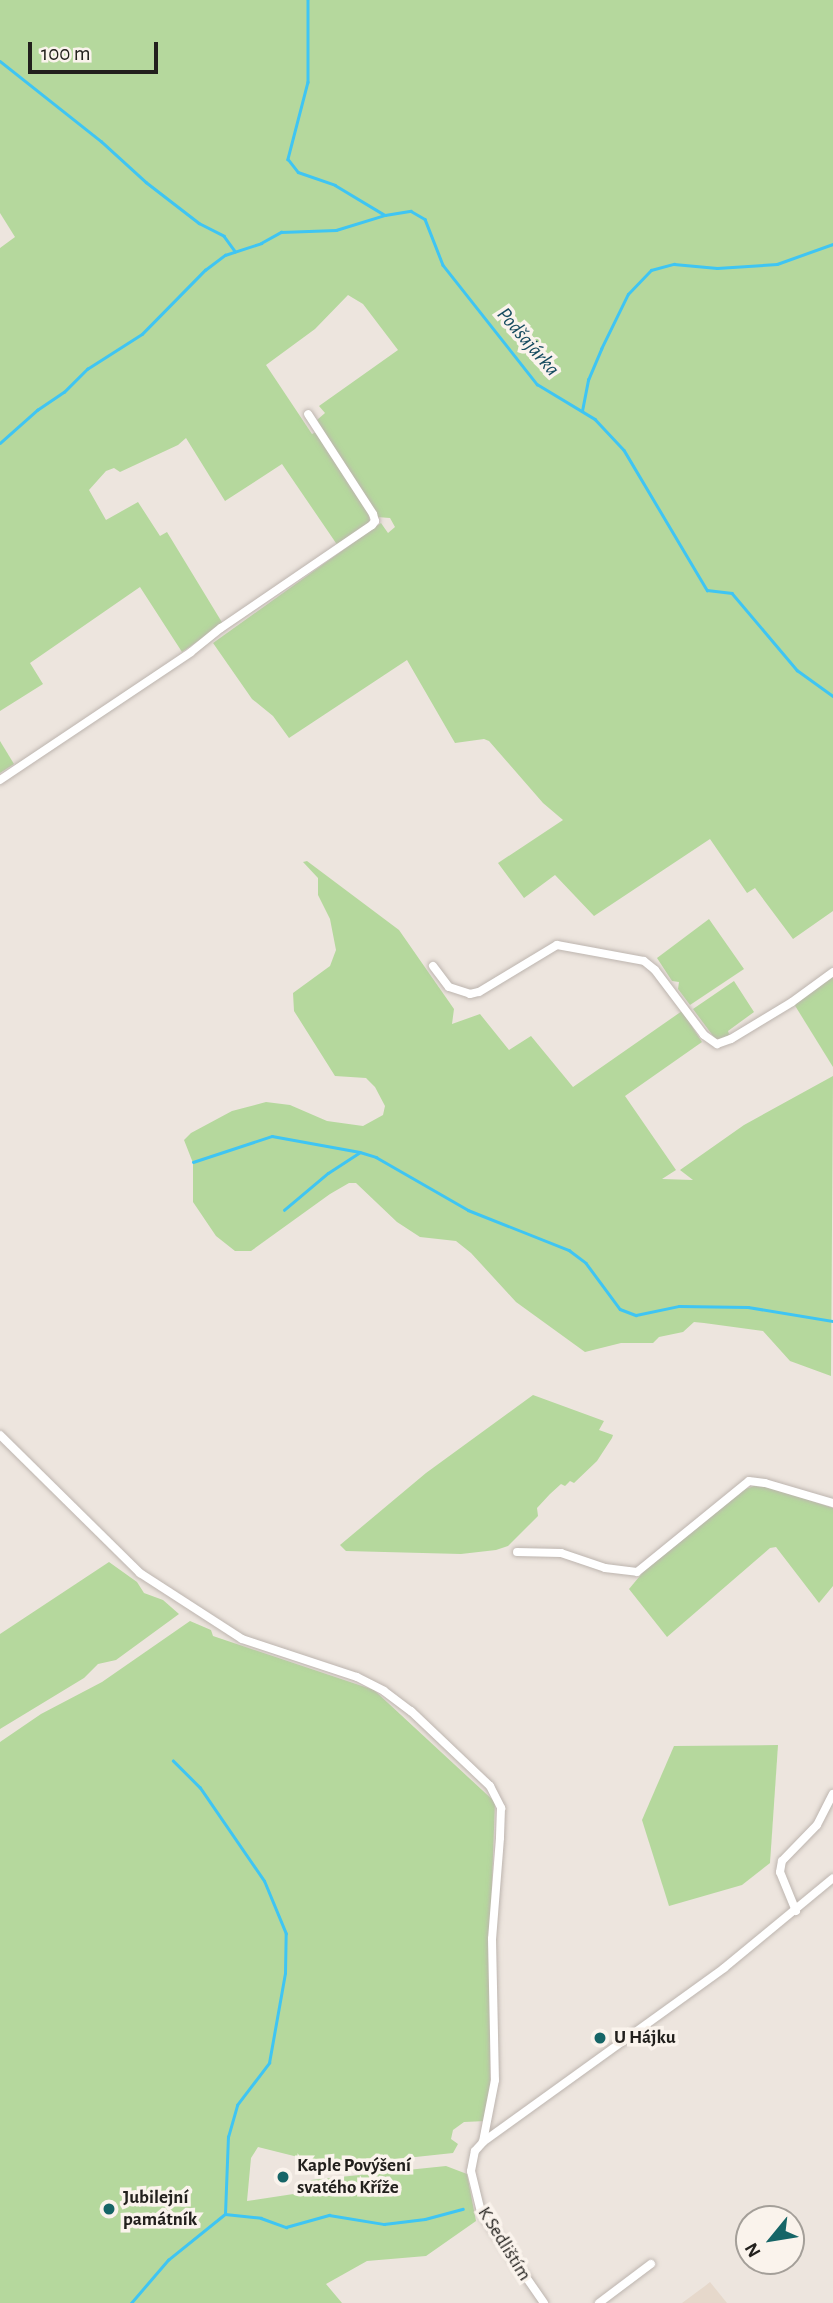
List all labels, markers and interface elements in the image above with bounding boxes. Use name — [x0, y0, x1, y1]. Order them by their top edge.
scale bar — [32, 28, 161, 72]
text: 100 m — [41, 43, 91, 64]
water label: Podšajárka — [491, 302, 565, 382]
place label: U Hájku — [614, 2027, 676, 2049]
marker: U Hájku — [592, 2030, 608, 2046]
place label: Kaple Povýšení svatého Kříže — [297, 2155, 411, 2199]
marker: Kaple Povýšení svatého Kříže — [275, 2169, 291, 2185]
place label: Jubilejní památník — [123, 2187, 197, 2231]
marker: Jubilejní památník — [101, 2201, 117, 2217]
street label: K Sedlištím — [472, 2203, 536, 2285]
north arrow — [735, 2205, 805, 2275]
text: N — [742, 2239, 765, 2260]

